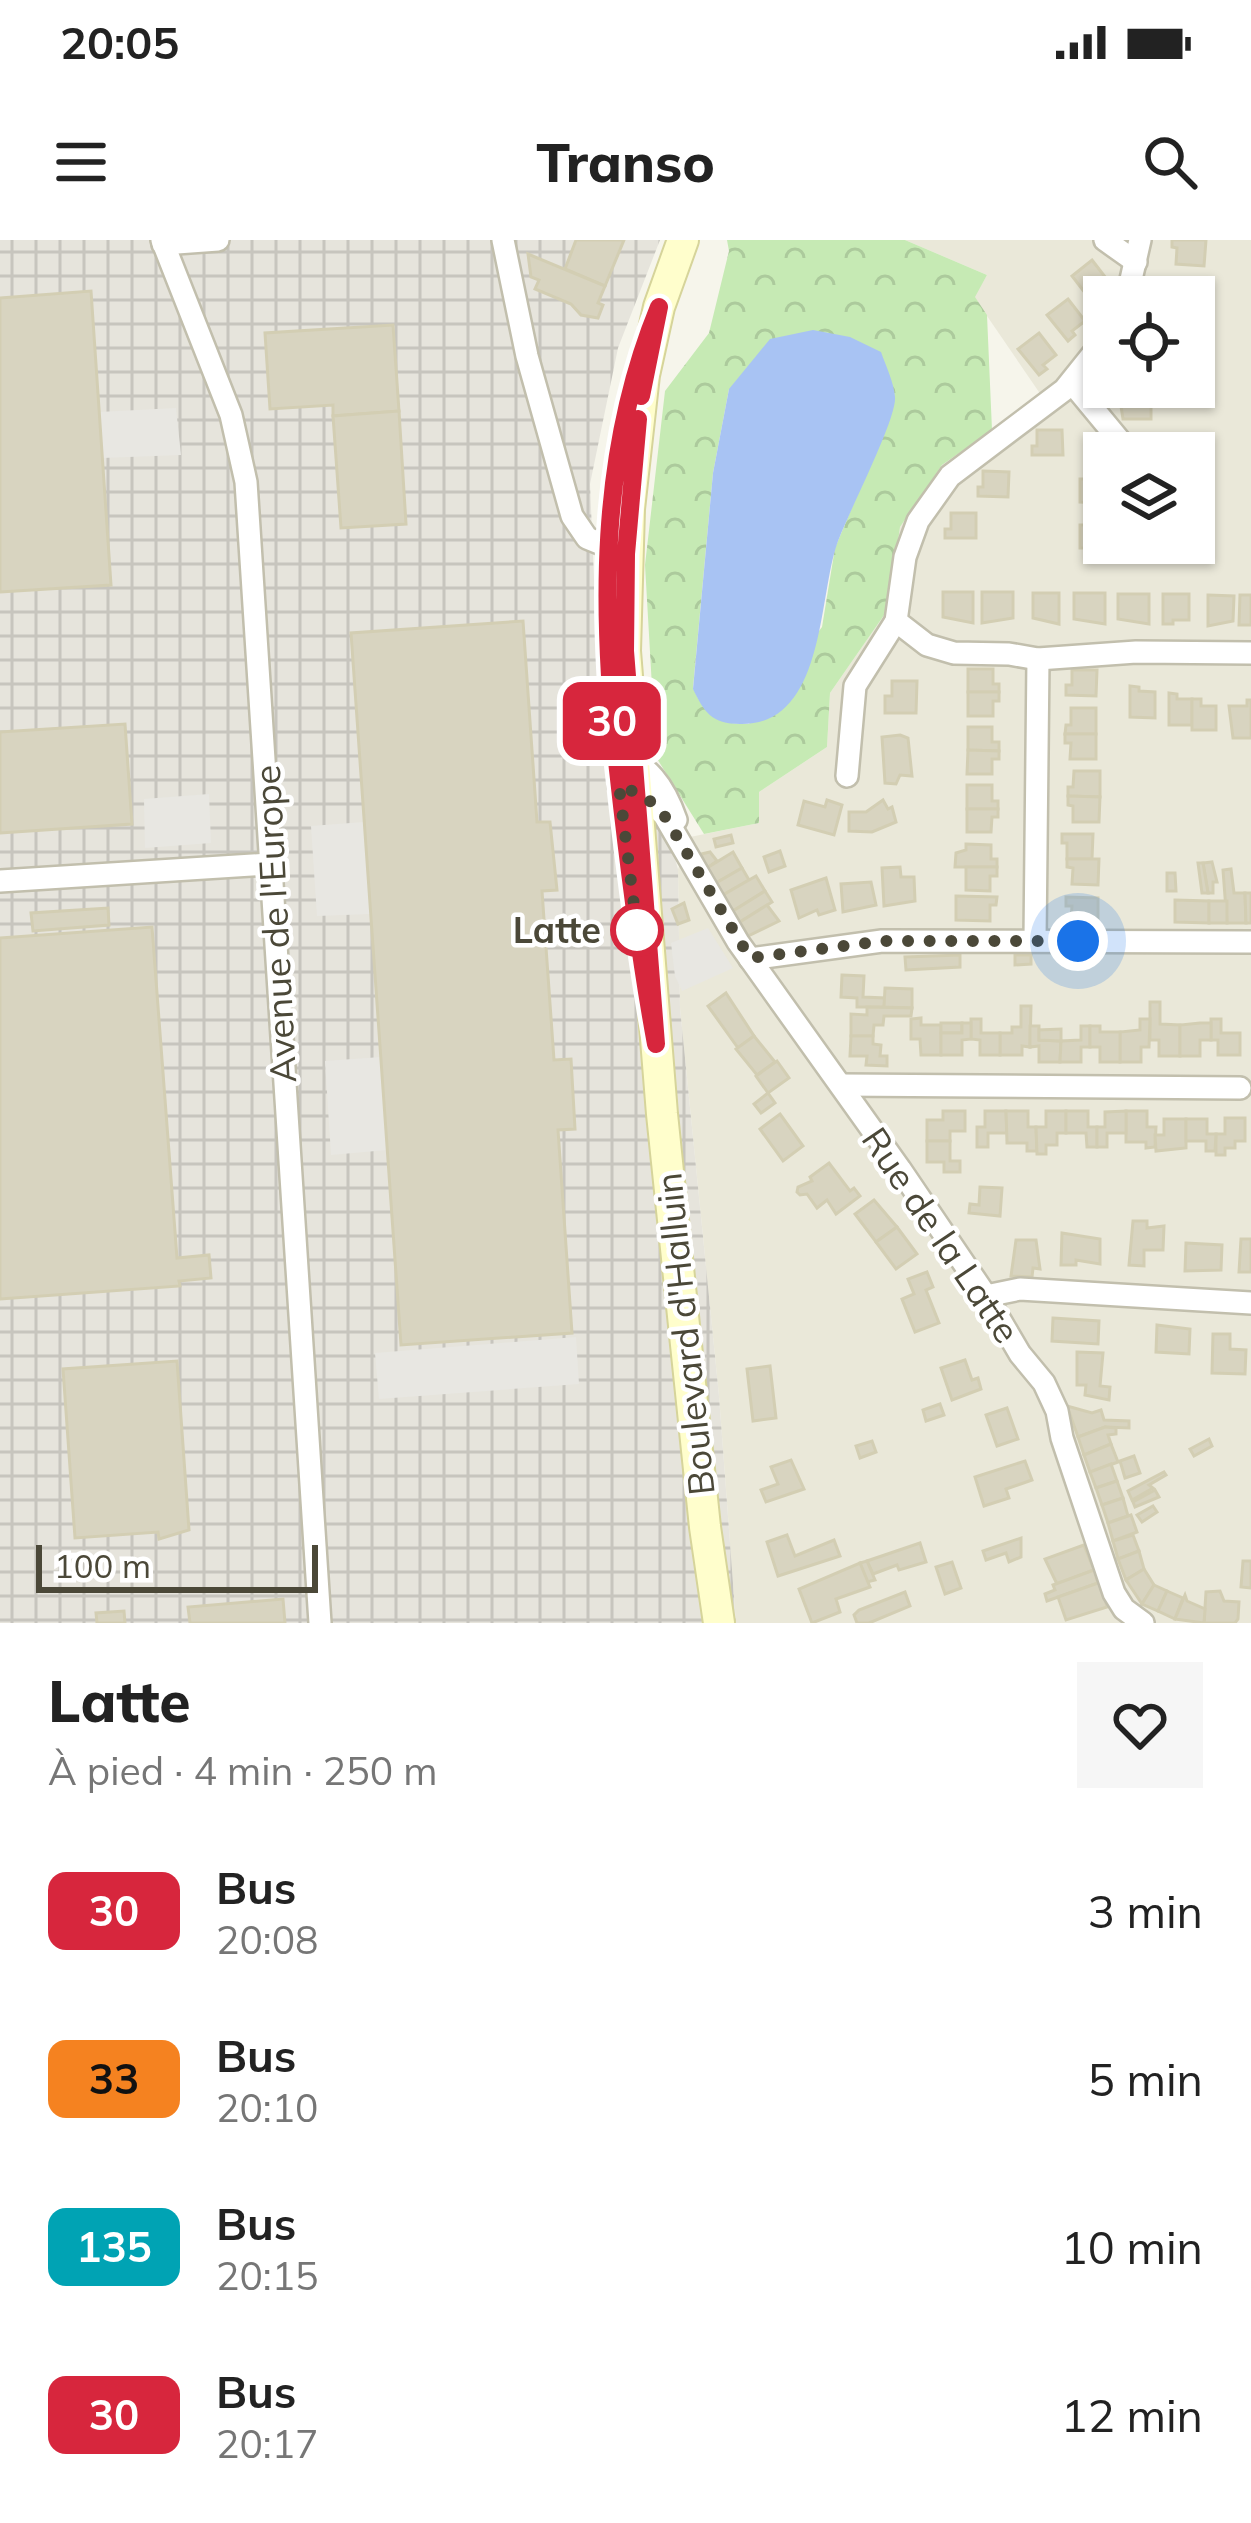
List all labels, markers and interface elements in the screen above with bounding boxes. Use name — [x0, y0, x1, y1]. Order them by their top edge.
text: 20:05 — [60, 14, 179, 70]
text: Transo — [536, 128, 715, 196]
icon: menu — [48, 129, 114, 195]
icon: search — [1137, 129, 1203, 195]
map controls — [1083, 276, 1215, 564]
button: locate — [1083, 276, 1215, 408]
button: layers — [1083, 432, 1215, 564]
line badge: 30 — [558, 682, 666, 760]
text: 30 — [587, 694, 637, 747]
street label: Avenue de l'Europe — [244, 764, 305, 1084]
marker: Latte — [612, 905, 662, 955]
place label: Latte — [513, 907, 601, 952]
your location — [1048, 911, 1108, 971]
street label: Rue de la Latte — [853, 1118, 1030, 1351]
street label: Boulevard d'Halluin — [645, 1170, 724, 1498]
scale bar — [36, 1539, 318, 1592]
text: 100 m — [54, 1545, 151, 1586]
button: heart — [1077, 1662, 1203, 1788]
text: Latte — [48, 1665, 191, 1736]
text: À pied · 4 min · 250 m — [48, 1746, 437, 1795]
text: Bus — [216, 1859, 296, 1915]
text: 3 min — [1088, 1883, 1203, 1939]
text: 30 — [89, 1884, 139, 1937]
text: 20:08 — [216, 1915, 319, 1964]
text: Bus — [216, 2027, 296, 2083]
text: 5 min — [1088, 2051, 1203, 2107]
text: 33 — [89, 2052, 139, 2105]
text: 20:10 — [216, 2083, 319, 2132]
text: Bus — [216, 2195, 296, 2251]
text: 10 min — [1061, 2219, 1203, 2275]
text: 135 — [76, 2220, 152, 2273]
text: 20:15 — [216, 2251, 319, 2300]
text: Bus — [216, 2363, 296, 2419]
text: 12 min — [1061, 2387, 1203, 2443]
text: 30 — [89, 2388, 139, 2441]
text: 20:17 — [216, 2419, 319, 2468]

